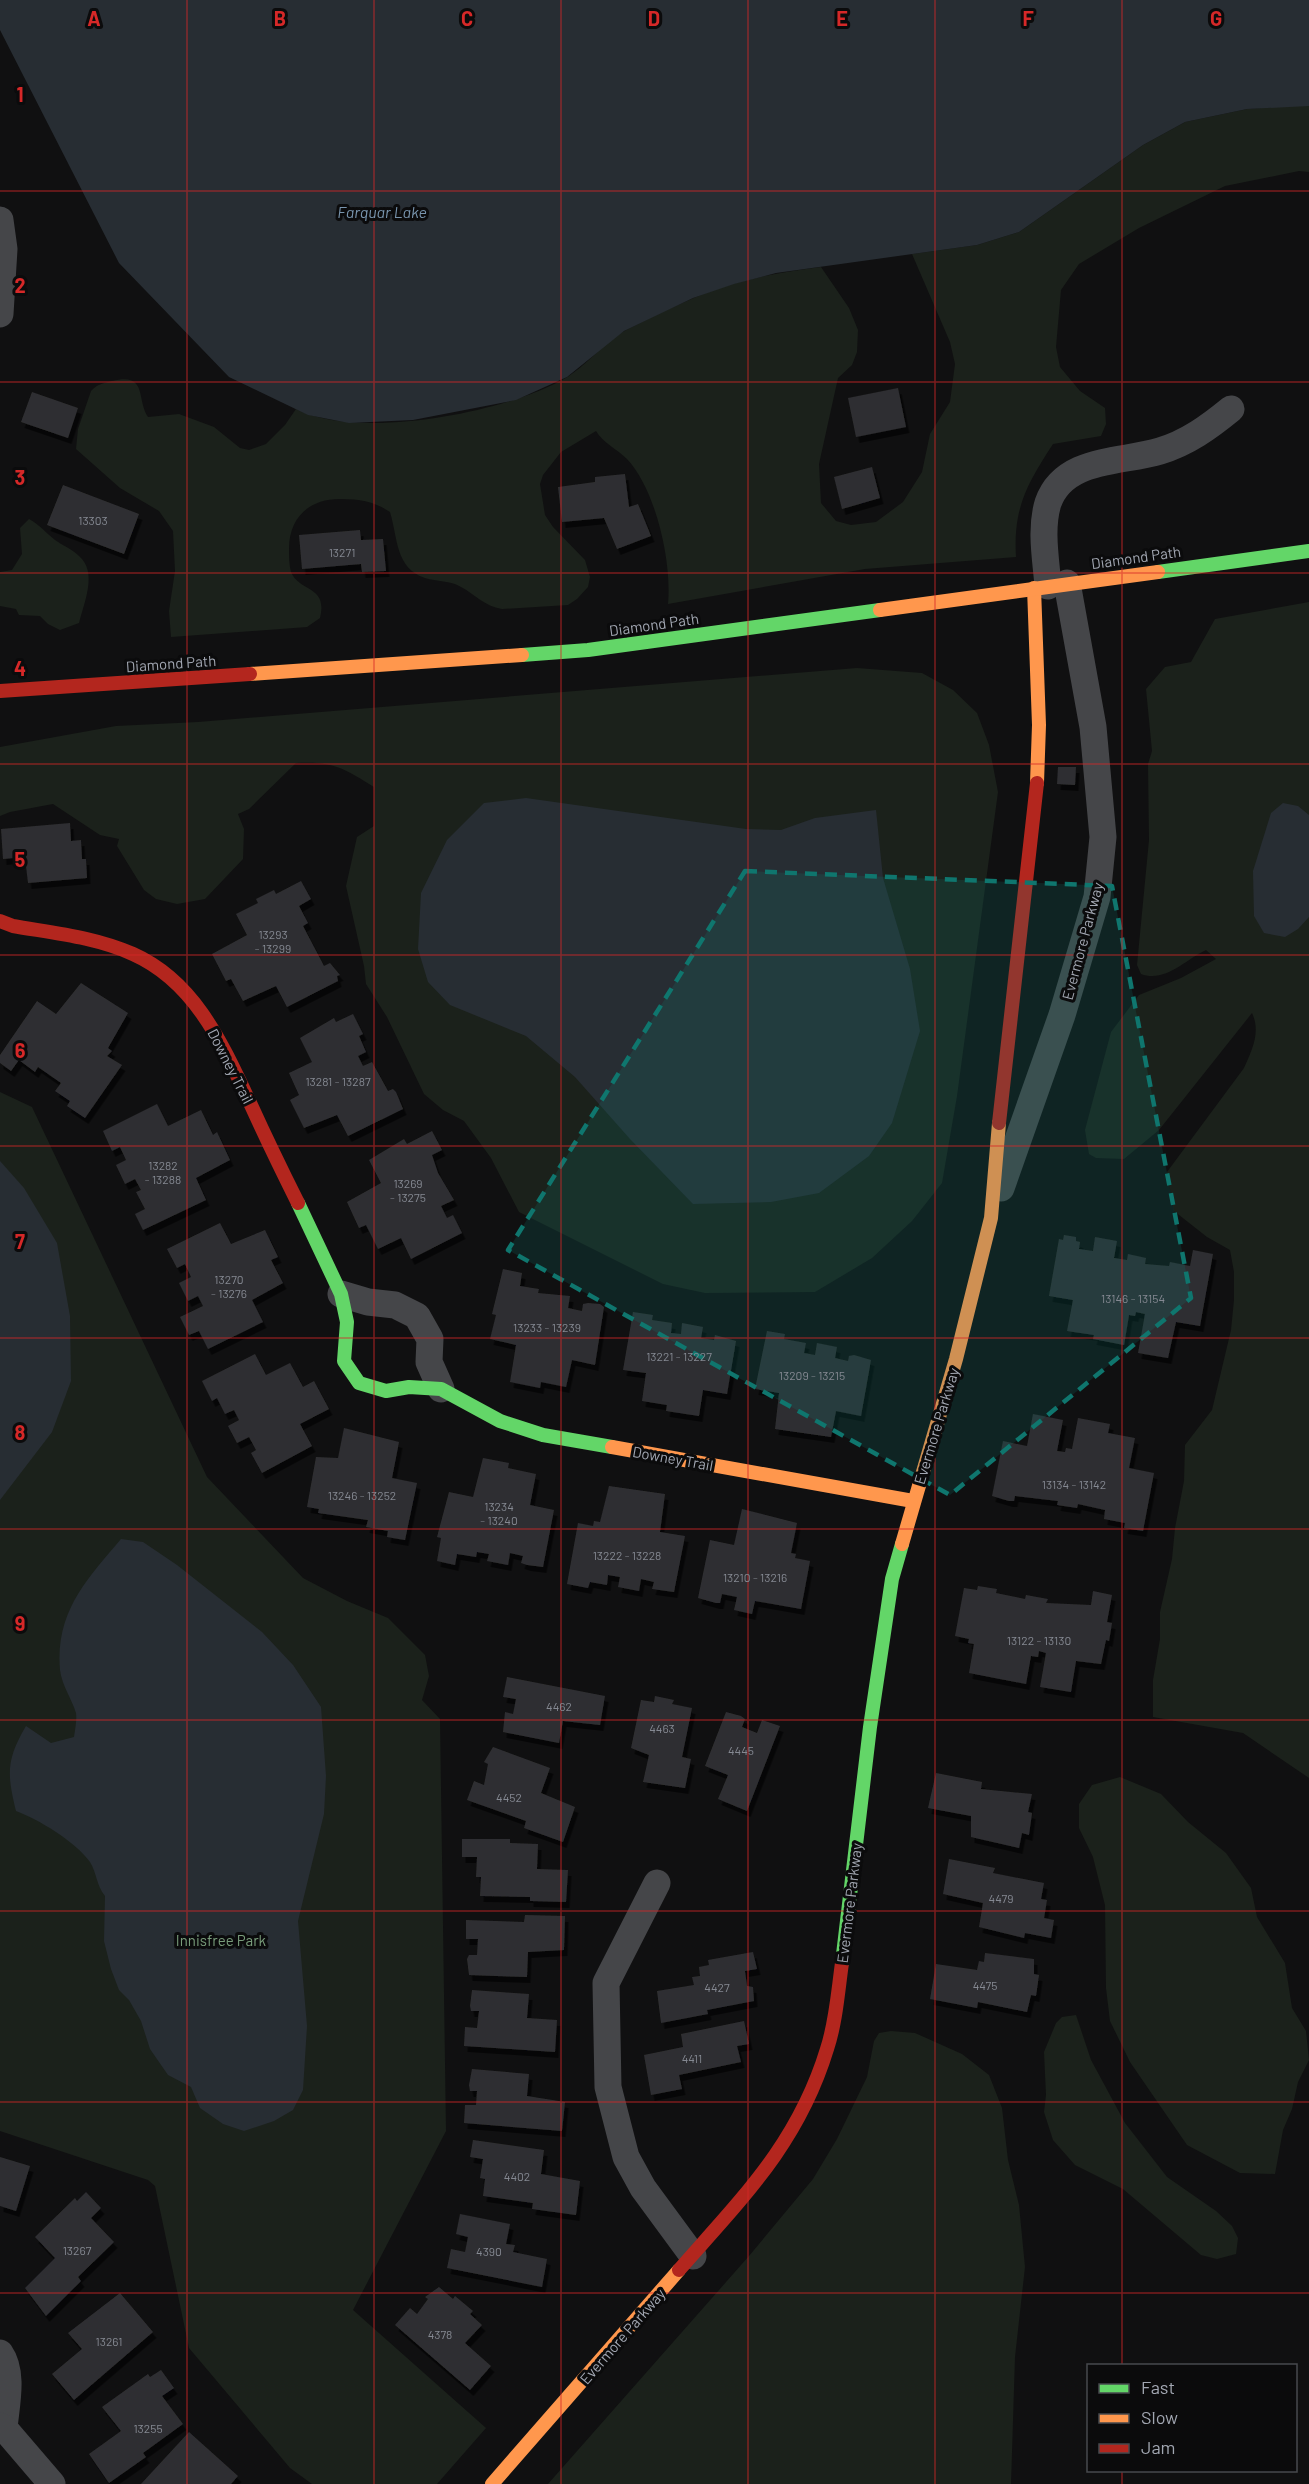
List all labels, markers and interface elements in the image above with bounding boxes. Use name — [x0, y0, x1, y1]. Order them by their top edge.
text: A — [87, 6, 101, 30]
text: B — [274, 6, 286, 30]
text: C — [461, 6, 473, 30]
text: D — [648, 6, 660, 30]
text: E — [836, 6, 848, 30]
text: F — [1022, 6, 1034, 30]
text: G — [1210, 6, 1222, 30]
text: 1 — [16, 82, 24, 106]
water label: Farquar Lake — [337, 202, 427, 221]
text: 2 — [14, 273, 26, 297]
text: 3 — [15, 465, 25, 489]
house number: 13303 — [78, 513, 108, 527]
street label: Diamond Path — [1090, 542, 1182, 572]
house number: 13271 — [329, 545, 355, 559]
street label: Diamond Path — [608, 609, 700, 639]
street label: Diamond Path — [125, 651, 217, 675]
text: 4 — [14, 656, 26, 680]
text: 5 — [15, 847, 26, 871]
street label: Evermore Parkway — [1058, 880, 1106, 1002]
house number: 13293 - 13299 — [255, 927, 291, 955]
street label: Downey Trail — [204, 1025, 258, 1107]
text: 6 — [15, 1038, 26, 1062]
house number: 13281 - 13287 — [305, 1074, 371, 1088]
house number: 13282 - 13288 — [145, 1158, 181, 1186]
house number: 13269 - 13275 — [390, 1176, 426, 1204]
text: 7 — [15, 1229, 25, 1253]
house number: 13270 - 13276 — [211, 1272, 247, 1300]
house number: 13146 - 13154 — [1101, 1291, 1165, 1305]
house number: 13233 - 13239 — [513, 1320, 581, 1334]
house number: 13221 - 13227 — [646, 1349, 712, 1363]
street label: Evermore Parkway — [910, 1365, 962, 1486]
house number: 13209 - 13215 — [779, 1368, 845, 1382]
text: 8 — [15, 1420, 26, 1444]
street label: Downey Trail — [631, 1442, 715, 1474]
house number: 13134 - 13142 — [1042, 1477, 1106, 1491]
house number: 13246 - 13252 — [328, 1488, 396, 1502]
house number: 13234 - 13240 — [480, 1499, 518, 1527]
house number: 13222 - 13228 — [593, 1548, 661, 1562]
house number: 13210 - 13216 — [723, 1570, 787, 1584]
text: 9 — [15, 1611, 25, 1635]
house number: 13122 - 13130 — [1007, 1633, 1071, 1647]
house number: 4462 — [546, 1699, 572, 1713]
house number: 4463 — [649, 1721, 675, 1735]
house number: 4445 — [728, 1743, 754, 1757]
house number: 4452 — [496, 1790, 522, 1804]
street label: Evermore Parkway — [833, 1842, 865, 1964]
house number: 4479 — [989, 1891, 1013, 1905]
park label: Innisfree Park — [176, 1931, 267, 1949]
house number: 4475 — [973, 1978, 997, 1992]
house number: 4427 — [704, 1980, 730, 1994]
house number: 4411 — [682, 2051, 702, 2065]
house number: 4402 — [504, 2169, 530, 2183]
house number: 13267 — [63, 2243, 92, 2257]
house number: 4390 — [476, 2244, 502, 2258]
street label: Evermore Parkway — [576, 2284, 668, 2388]
house number: 4378 — [428, 2327, 452, 2341]
house number: 13261 — [96, 2334, 122, 2348]
legend — [1087, 2364, 1297, 2472]
text: Fast — [1141, 2376, 1175, 2398]
text: Slow — [1141, 2406, 1178, 2428]
house number: 13255 — [133, 2421, 163, 2435]
text: Jam — [1141, 2436, 1175, 2458]

